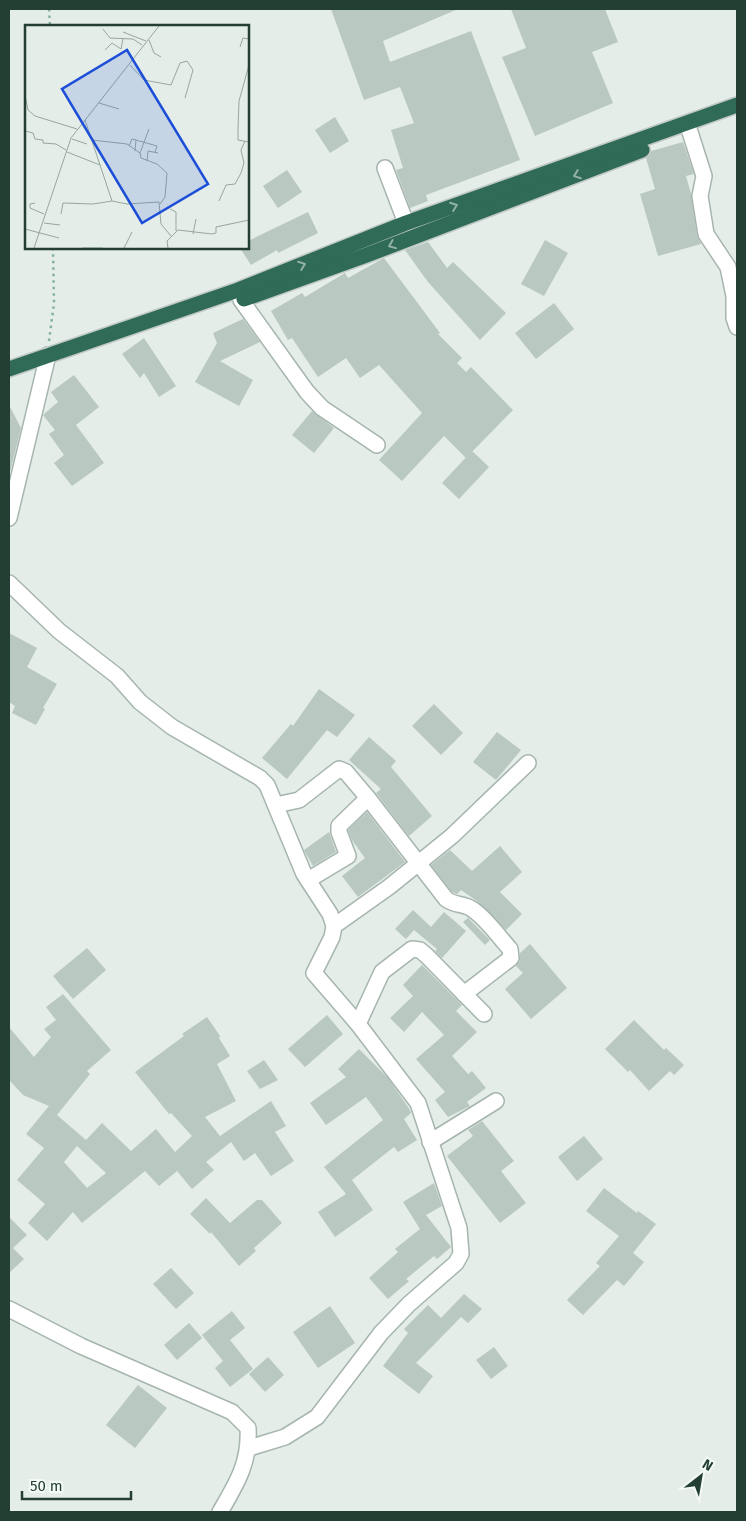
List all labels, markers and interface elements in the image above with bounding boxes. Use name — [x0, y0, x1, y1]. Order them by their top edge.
inset map — [25, 25, 249, 249]
one-way arrow — [573, 169, 581, 179]
one-way arrow — [449, 202, 457, 212]
one-way arrow — [388, 239, 397, 249]
one-way arrow — [297, 261, 306, 271]
north arrow — [676, 1451, 726, 1501]
text: N — [699, 1456, 716, 1475]
scale bar — [22, 1468, 131, 1500]
text: 50 m — [30, 1477, 63, 1495]

